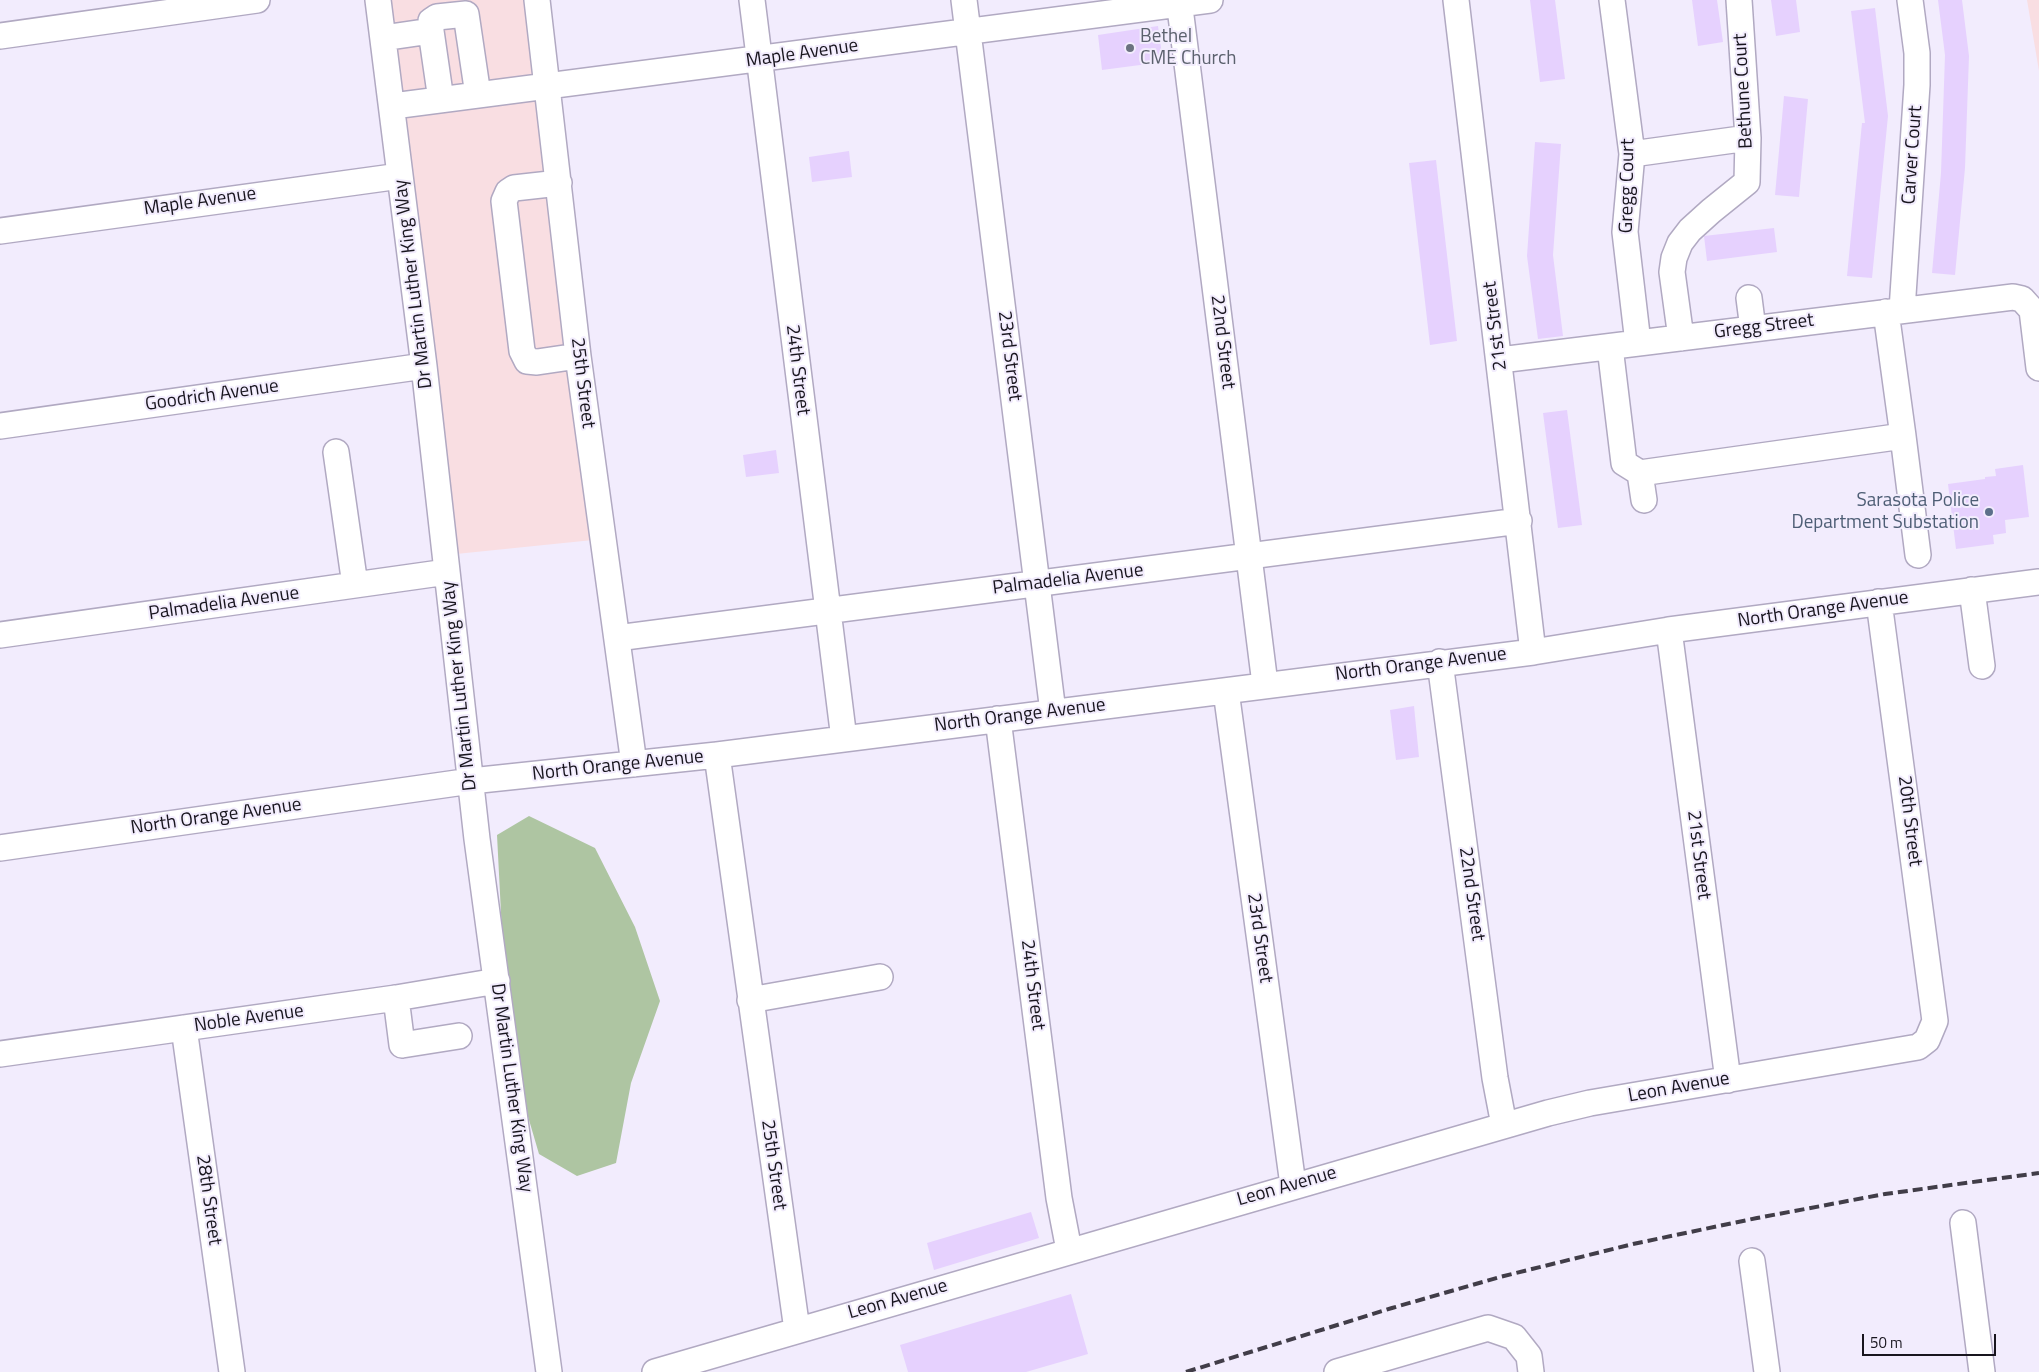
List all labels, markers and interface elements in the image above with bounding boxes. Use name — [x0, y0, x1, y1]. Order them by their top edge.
place label: Bethel CME Church — [1140, 26, 1236, 70]
street label: Bethune Court — [1730, 33, 1758, 149]
street label: Maple Avenue — [744, 35, 860, 73]
marker: Bethel CME Church — [1124, 42, 1136, 54]
street label: Carver Court — [1898, 105, 1928, 205]
street label: Gregg Court — [1616, 138, 1640, 234]
street label: Dr Martin Luther King Way — [390, 178, 438, 390]
street label: Maple Avenue — [142, 183, 258, 221]
street label: 21st Street — [1479, 280, 1513, 372]
street label: 22nd Street — [1205, 294, 1239, 390]
street label: 23rd Street — [992, 310, 1026, 402]
street label: Gregg Street — [1713, 310, 1815, 344]
street label: 24th Street — [780, 323, 814, 417]
street label: 25th Street — [565, 336, 599, 430]
street label: Goodrich Avenue — [144, 375, 280, 417]
place label: Sarasota Police Department Substation — [1791, 490, 1979, 534]
marker: Sarasota Police Department Substation — [1983, 506, 1995, 518]
street label: Palmadelia Avenue — [991, 559, 1145, 601]
street label: Dr Martin Luther King Way — [438, 580, 482, 792]
street label: Palmadelia Avenue — [147, 582, 301, 626]
street label: North Orange Avenue — [1736, 587, 1910, 633]
street label: North Orange Avenue — [1334, 643, 1508, 687]
street label: North Orange Avenue — [933, 694, 1107, 738]
street label: North Orange Avenue — [531, 746, 705, 786]
street label: 20th Street — [1892, 774, 1926, 868]
street label: North Orange Avenue — [129, 794, 303, 840]
street label: 21st Street — [1681, 809, 1715, 901]
street label: 22nd Street — [1453, 846, 1489, 942]
street label: 23rd Street — [1241, 891, 1277, 985]
street label: 24th Street — [1015, 938, 1049, 1032]
street label: Dr Martin Luther King Way — [485, 982, 537, 1194]
street label: Noble Avenue — [193, 1000, 305, 1038]
street label: Leon Avenue — [1627, 1068, 1731, 1108]
street label: 25th Street — [755, 1118, 791, 1212]
street label: 28th Street — [190, 1153, 226, 1247]
street label: Leon Avenue — [1235, 1162, 1339, 1212]
street label: Leon Avenue — [846, 1275, 950, 1325]
scale bar — [1864, 1324, 1998, 1356]
text: 50 m — [1870, 1331, 1903, 1354]

